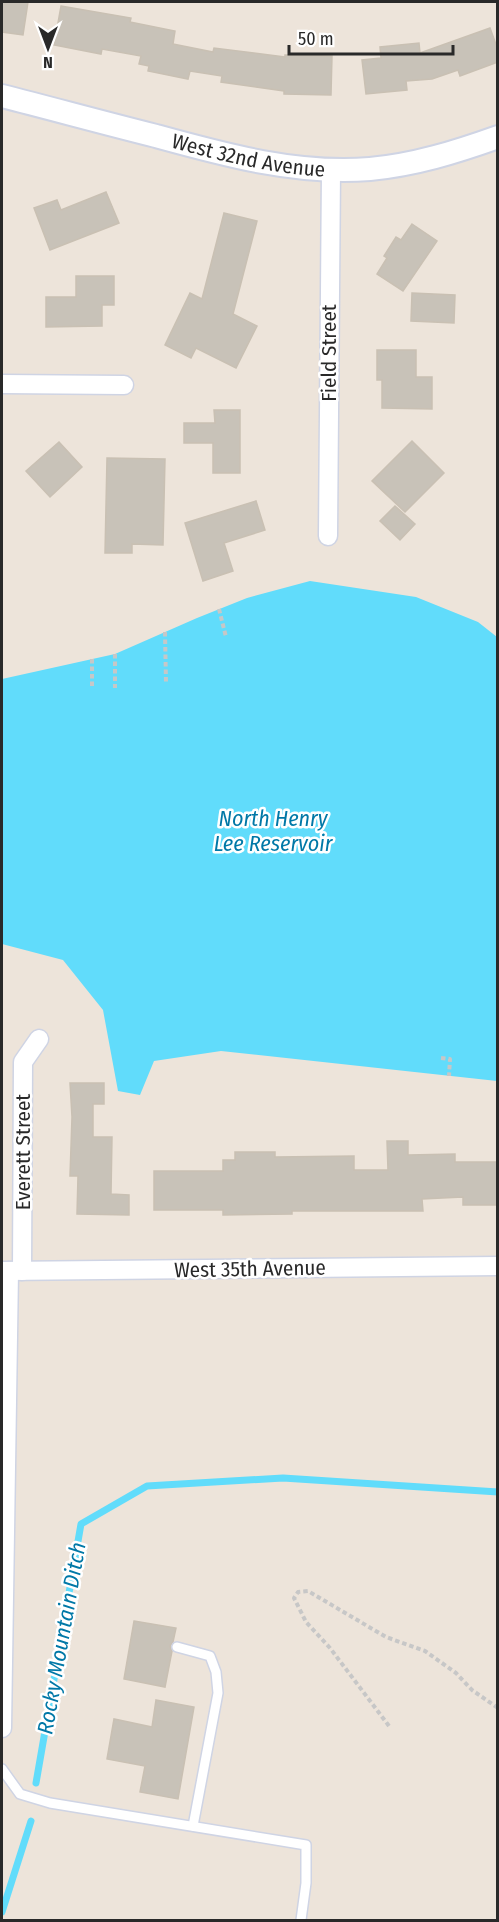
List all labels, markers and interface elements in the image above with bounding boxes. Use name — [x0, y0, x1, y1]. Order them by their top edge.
north arrow — [18, 18, 78, 78]
scale bar — [289, 18, 452, 56]
text: 50 m — [298, 28, 334, 50]
text: N — [43, 53, 53, 72]
street label: West 32nd Avenue — [169, 128, 326, 183]
street label: Field Street — [316, 304, 342, 402]
water label: North Henry Lee Reservoir — [214, 805, 334, 857]
street label: Everett Street — [10, 1094, 36, 1210]
street label: West 35th Avenue — [174, 1255, 326, 1283]
water label: Rocky Mountain Ditch — [31, 1540, 92, 1736]

